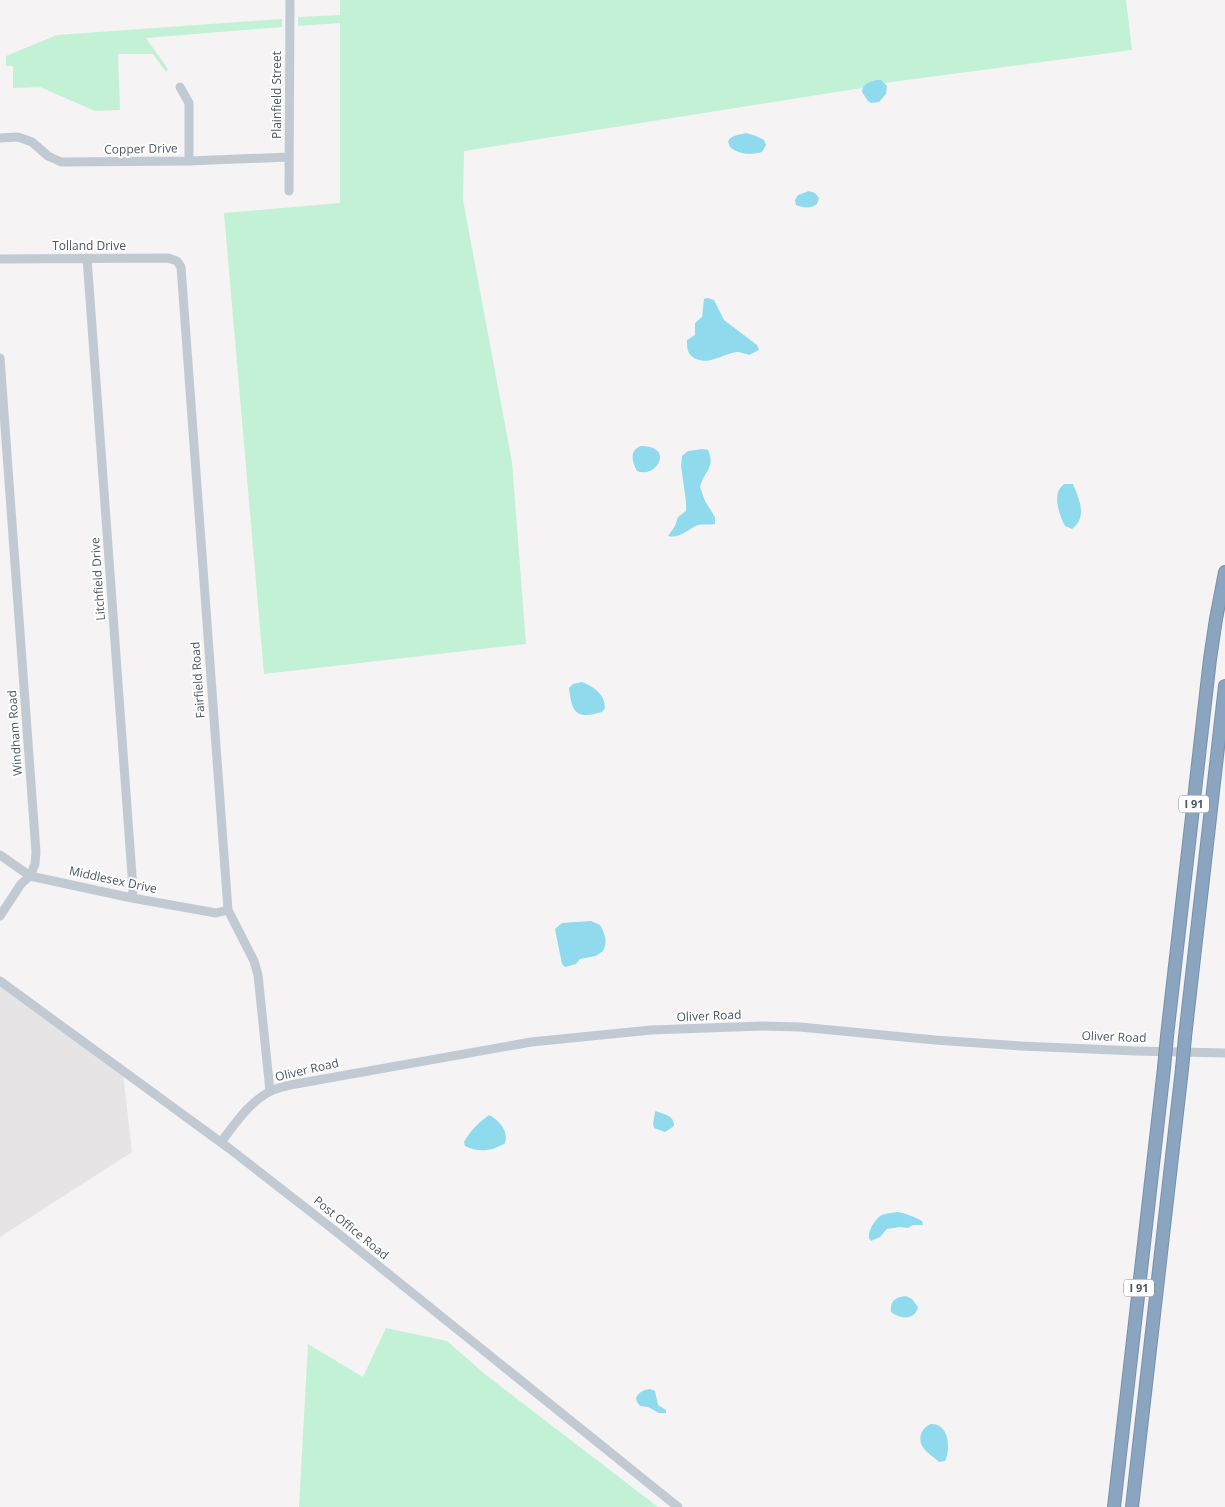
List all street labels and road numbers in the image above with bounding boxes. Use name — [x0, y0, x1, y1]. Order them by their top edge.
street label: Plainfield Street — [268, 51, 285, 139]
street label: Copper Drive — [104, 139, 178, 158]
street label: Tolland Drive — [52, 237, 126, 254]
street label: Litchfield Drive — [86, 537, 109, 621]
street label: Fairfield Road — [186, 641, 209, 719]
street label: Windham Road — [3, 690, 26, 776]
road number: I 91 — [1179, 796, 1209, 812]
street label: Middlesex Drive — [68, 862, 159, 897]
street label: Oliver Road — [676, 1006, 742, 1025]
street label: Oliver Road — [1081, 1027, 1147, 1046]
street label: Oliver Road — [273, 1054, 340, 1085]
street label: Post Office Road — [310, 1192, 393, 1263]
road number: I 91 — [1124, 1280, 1154, 1296]

